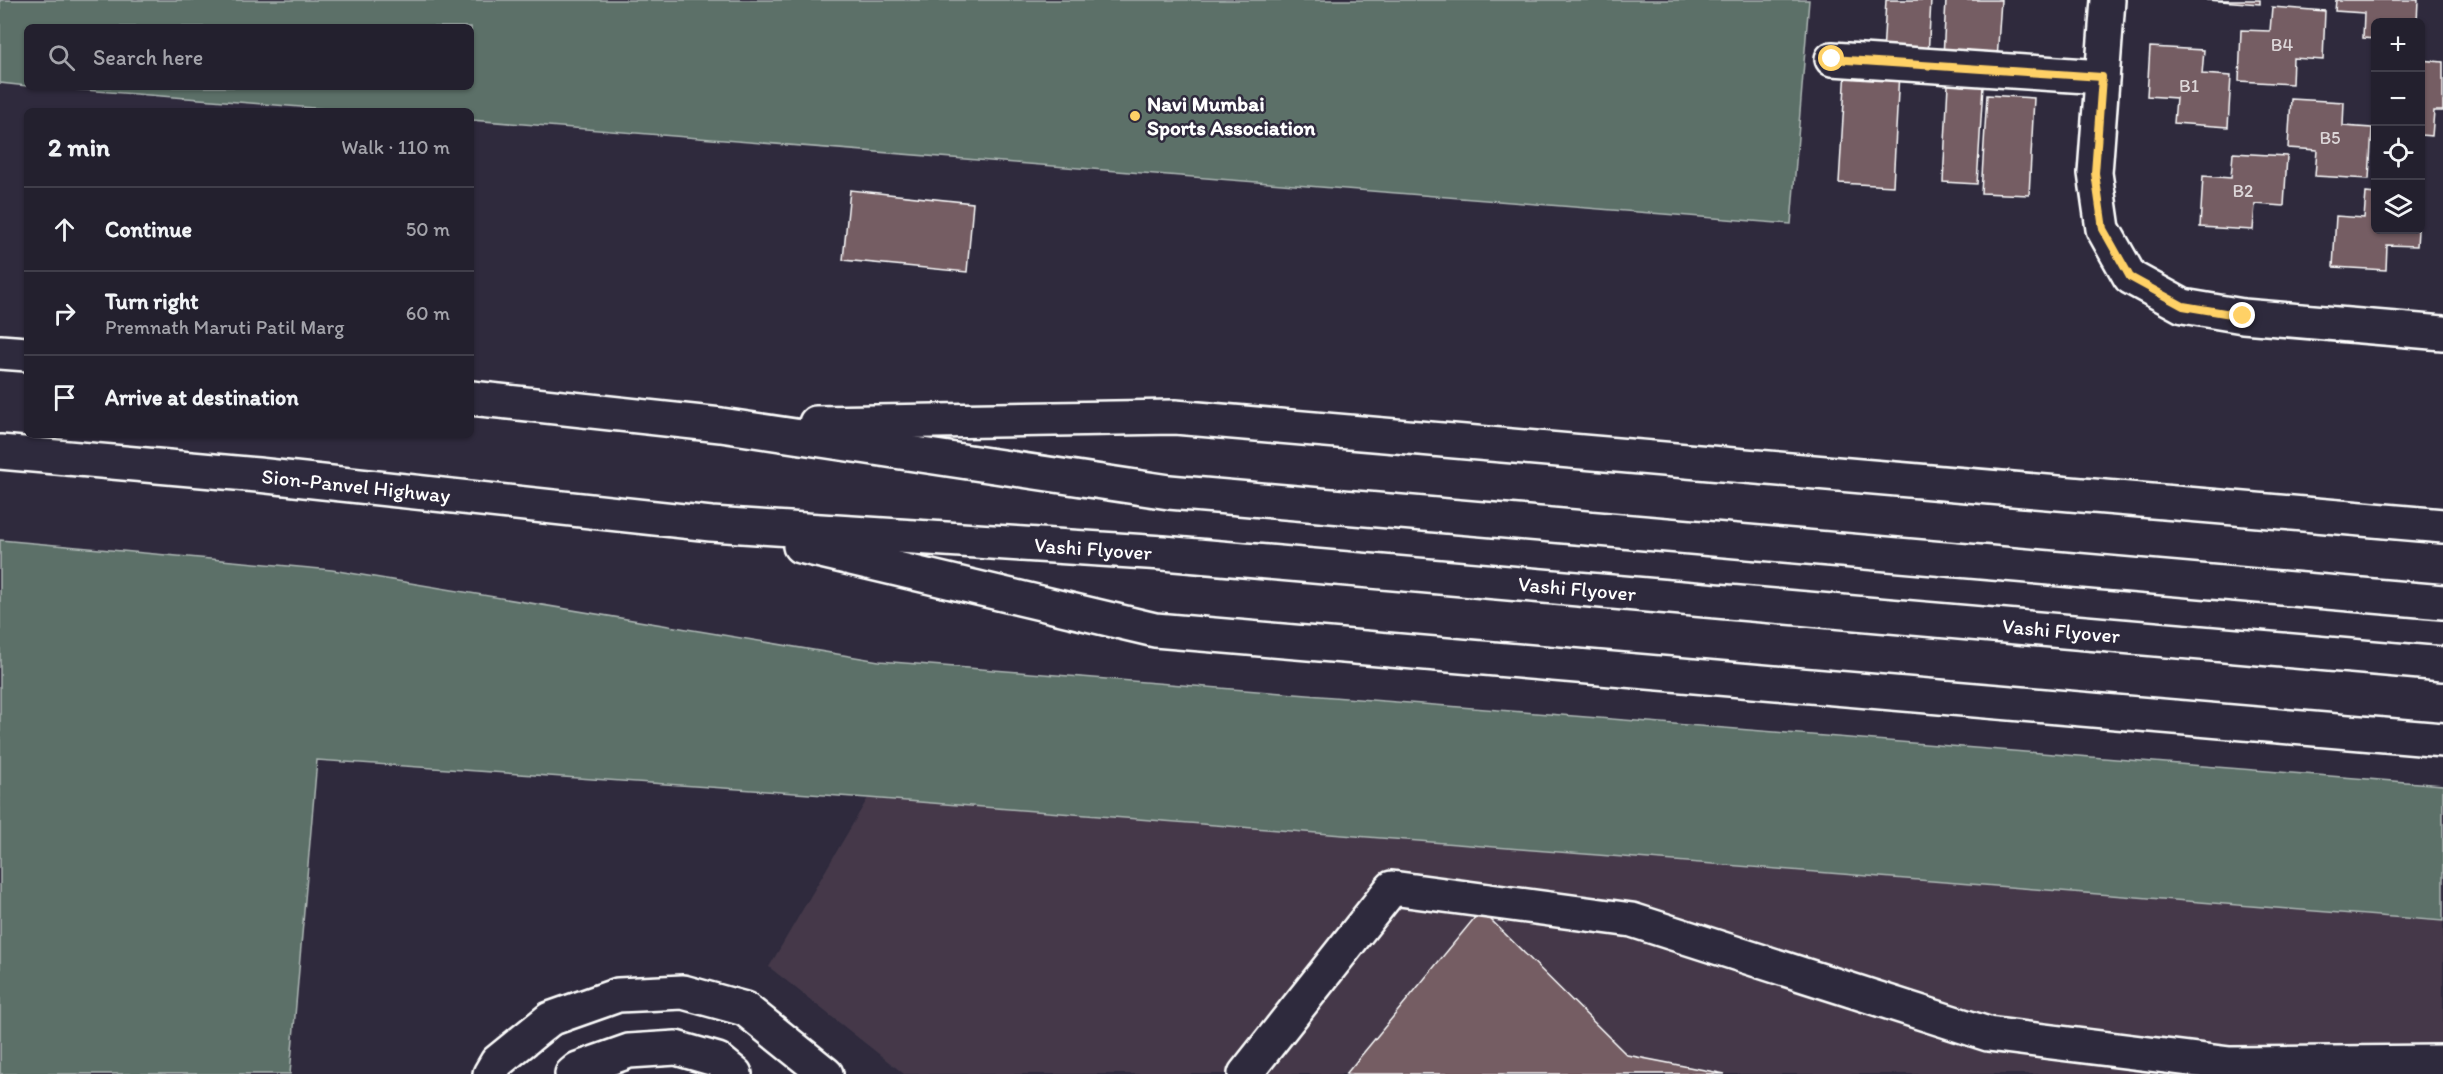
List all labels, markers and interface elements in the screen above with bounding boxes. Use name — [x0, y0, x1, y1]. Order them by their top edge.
map controls — [2371, 18, 2425, 234]
button: + — [2371, 18, 2425, 72]
search box — [24, 24, 474, 90]
house number: B4 — [2271, 34, 2293, 56]
icon: search — [45, 41, 78, 74]
text: Search here — [93, 44, 203, 71]
route start — [1818, 45, 1844, 71]
button: − — [2371, 72, 2425, 126]
house number: B1 — [2179, 75, 2199, 97]
place label: Navi Mumbai Sports Association — [1147, 91, 1316, 141]
marker: Navi Mumbai Sports Association — [1128, 109, 1142, 123]
button: locate — [2371, 126, 2425, 180]
house number: B5 — [2319, 127, 2341, 149]
text: 2 min — [48, 131, 110, 163]
text: Walk · 110 m — [341, 135, 450, 159]
house number: B2 — [2232, 180, 2254, 202]
button: layers — [2371, 180, 2425, 234]
icon: ahead — [48, 213, 81, 246]
text: Continue — [105, 216, 192, 243]
text: 50 m — [406, 217, 450, 241]
text: Turn right — [105, 288, 199, 315]
icon: right — [48, 297, 81, 330]
text: 60 m — [406, 301, 450, 325]
route end — [2229, 302, 2255, 328]
text: Premnath Maruti Patil Marg — [105, 315, 344, 339]
icon: arrive — [48, 381, 81, 414]
text: Arrive at destination — [105, 384, 299, 411]
street label: Sion-Panvel Highway — [261, 463, 452, 508]
street label: Vashi Flyover — [1033, 532, 1153, 565]
street label: Vashi Flyover — [1517, 571, 1638, 606]
street label: Vashi Flyover — [2001, 613, 2122, 648]

